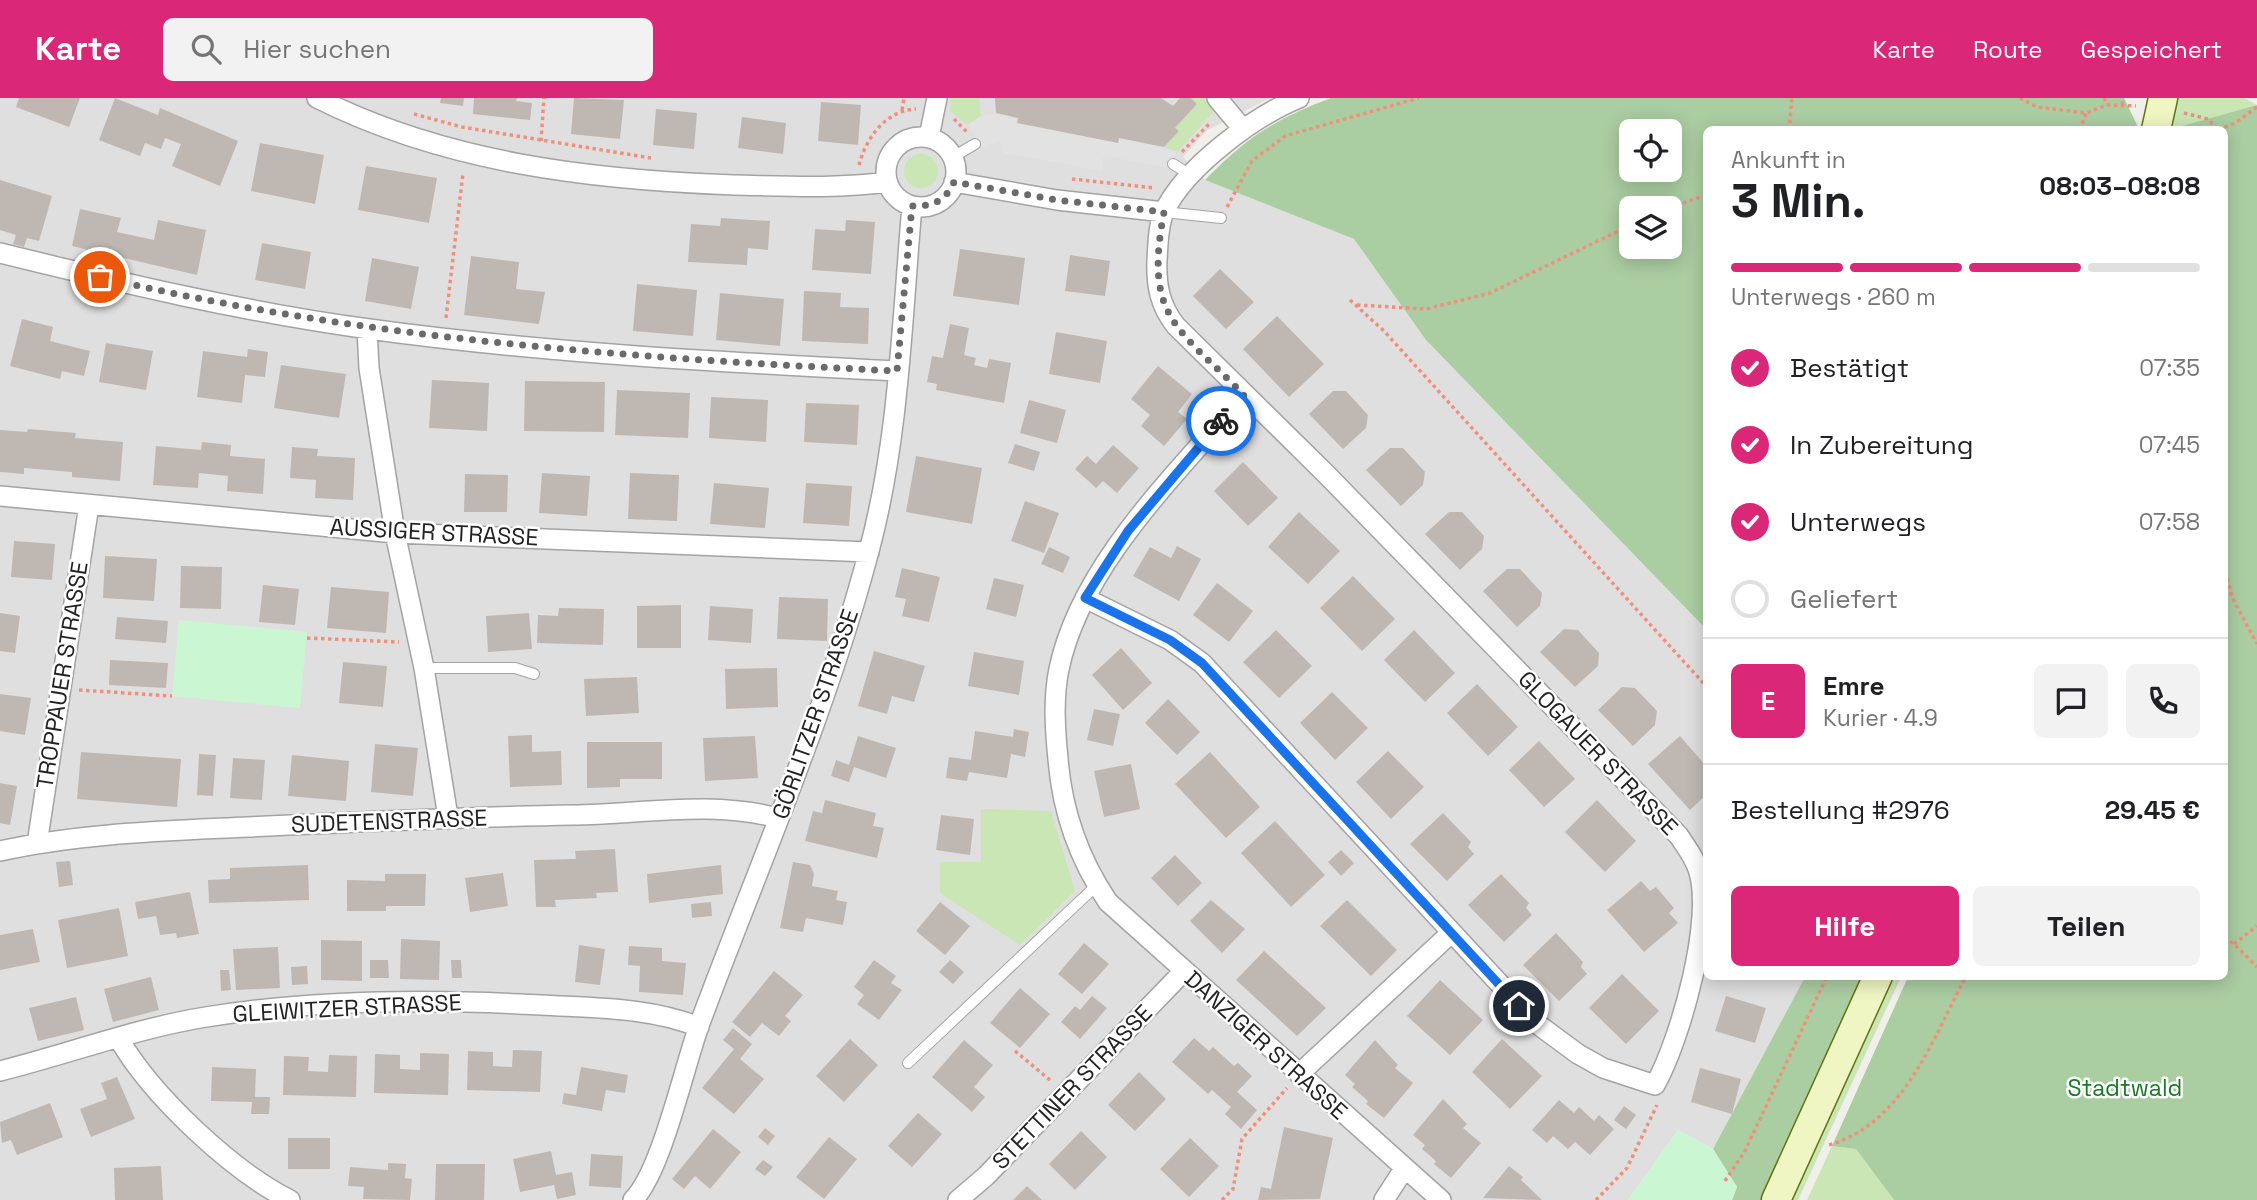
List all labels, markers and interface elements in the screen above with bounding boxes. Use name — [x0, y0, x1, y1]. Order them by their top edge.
search box — [163, 18, 653, 81]
text: Karte — [35, 28, 121, 70]
icon: search — [187, 30, 225, 68]
text: Hier suchen — [243, 32, 391, 66]
text: Karte — [1873, 34, 1935, 65]
text: Route — [1973, 34, 2042, 65]
text: Gespeichert — [2080, 34, 2222, 65]
map controls — [1619, 119, 1682, 259]
button: locate — [1619, 119, 1682, 182]
text: Ankunft in — [1731, 145, 1846, 175]
text: 08:03–08:08 — [2039, 169, 2200, 203]
text: 3 Min. — [1731, 172, 1866, 230]
button: layers — [1619, 196, 1682, 259]
pin — [70, 247, 130, 307]
icon: bag — [81, 258, 119, 296]
text: Unterwegs · 260 m — [1731, 282, 1936, 312]
icon: check — [1731, 349, 1769, 387]
text: Bestätigt — [1790, 351, 1909, 385]
text: 07:35 — [2139, 353, 2200, 383]
courier — [1186, 386, 1256, 456]
icon: bike — [1202, 402, 1240, 440]
icon: check — [1731, 426, 1769, 464]
text: In Zubereitung — [1790, 428, 1974, 462]
text: 07:45 — [2139, 430, 2200, 460]
icon: check — [1731, 503, 1769, 541]
text: Unterwegs — [1790, 505, 1926, 539]
text: 07:58 — [2139, 507, 2200, 537]
street label: AUSSIGER STRASSE — [329, 512, 539, 552]
street label: TROPPAUER STRASSE — [29, 559, 95, 791]
text: Geliefert — [1790, 582, 1898, 616]
street label: GÖRLITZER STRASSE — [765, 605, 865, 823]
street label: GLOGAUER STRASSE — [1512, 664, 1684, 842]
button: chat — [2034, 664, 2108, 738]
button: phone — [2126, 664, 2200, 738]
text: Emre — [1823, 669, 1884, 703]
text: E — [1761, 684, 1775, 718]
text: Kurier · 4.9 — [1823, 703, 1938, 733]
text: Bestellung #2976 — [1731, 793, 1950, 827]
text: 29.45 € — [2105, 793, 2200, 827]
street label: SUDETENSTRASSE — [290, 803, 488, 839]
button: Hilfe — [1731, 886, 1959, 966]
button: Teilen — [1973, 886, 2200, 966]
street label: DANZIGER STRASSE — [1178, 964, 1354, 1126]
pin — [1489, 976, 1549, 1036]
street label: GLEIWITZER STRASSE — [232, 987, 462, 1029]
icon: home — [1500, 987, 1538, 1025]
street label: STETTINER STRASSE — [985, 998, 1159, 1176]
park label: Stadtwald — [2068, 1073, 2182, 1103]

